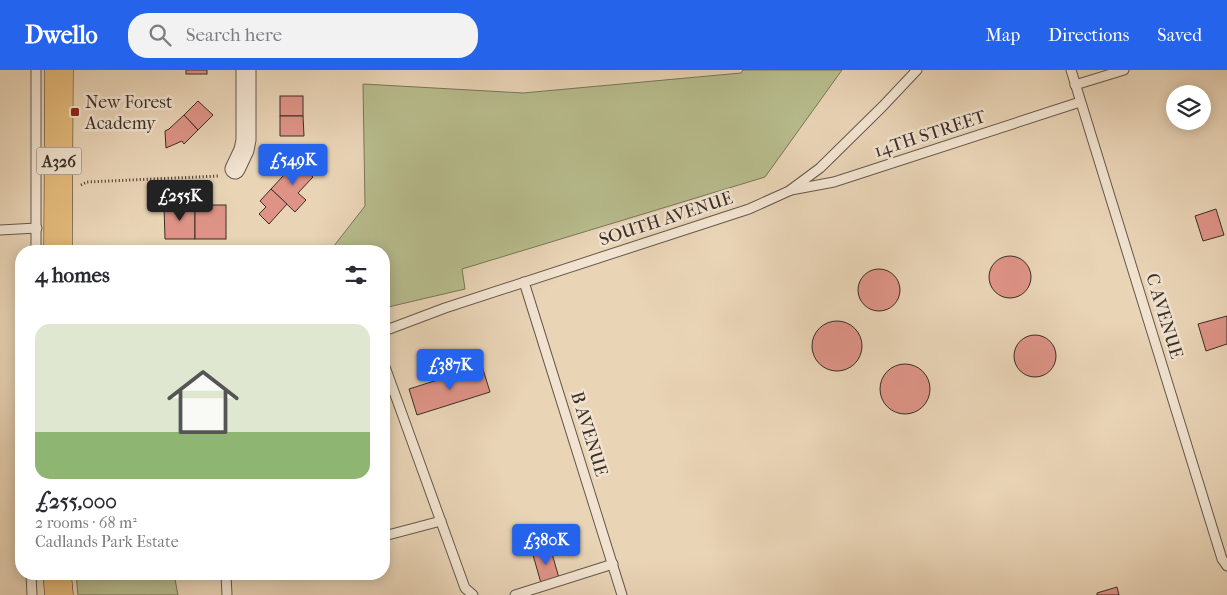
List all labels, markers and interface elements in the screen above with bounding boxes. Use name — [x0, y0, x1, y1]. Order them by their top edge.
search box — [128, 13, 478, 58]
text: Dwello — [25, 21, 98, 49]
icon: search — [146, 21, 174, 49]
text: Search here — [186, 24, 282, 46]
text: Map — [986, 25, 1020, 46]
text: Directions — [1048, 25, 1129, 46]
text: Saved — [1157, 25, 1202, 46]
map controls — [1166, 85, 1211, 130]
button: layers — [1166, 85, 1211, 130]
place label: New Forest Academy — [84, 92, 173, 134]
marker: New Forest Academy — [69, 106, 81, 118]
street label: 14TH STREET — [872, 106, 989, 162]
pin: £549K — [258, 144, 328, 186]
road number: A326 — [36, 148, 82, 174]
text: £549K — [269, 150, 317, 169]
pin: £255K — [145, 180, 215, 222]
text: £255K — [158, 186, 202, 205]
street label: SOUTH AVENUE — [596, 187, 736, 251]
icon: filters — [342, 261, 370, 289]
text: 4 homes — [35, 263, 110, 287]
street label: C AVENUE — [1141, 271, 1187, 361]
pin: £387K — [415, 348, 485, 391]
text: £387K — [428, 355, 472, 374]
icon: home — [158, 357, 248, 447]
street label: B AVENUE — [566, 389, 612, 479]
text: £255,000 — [35, 489, 117, 513]
text: 2 rooms · 68 m² — [35, 513, 137, 532]
pin: £380K — [511, 524, 581, 566]
text: £380K — [523, 530, 569, 549]
text: Cadlands Park Estate — [35, 532, 179, 551]

